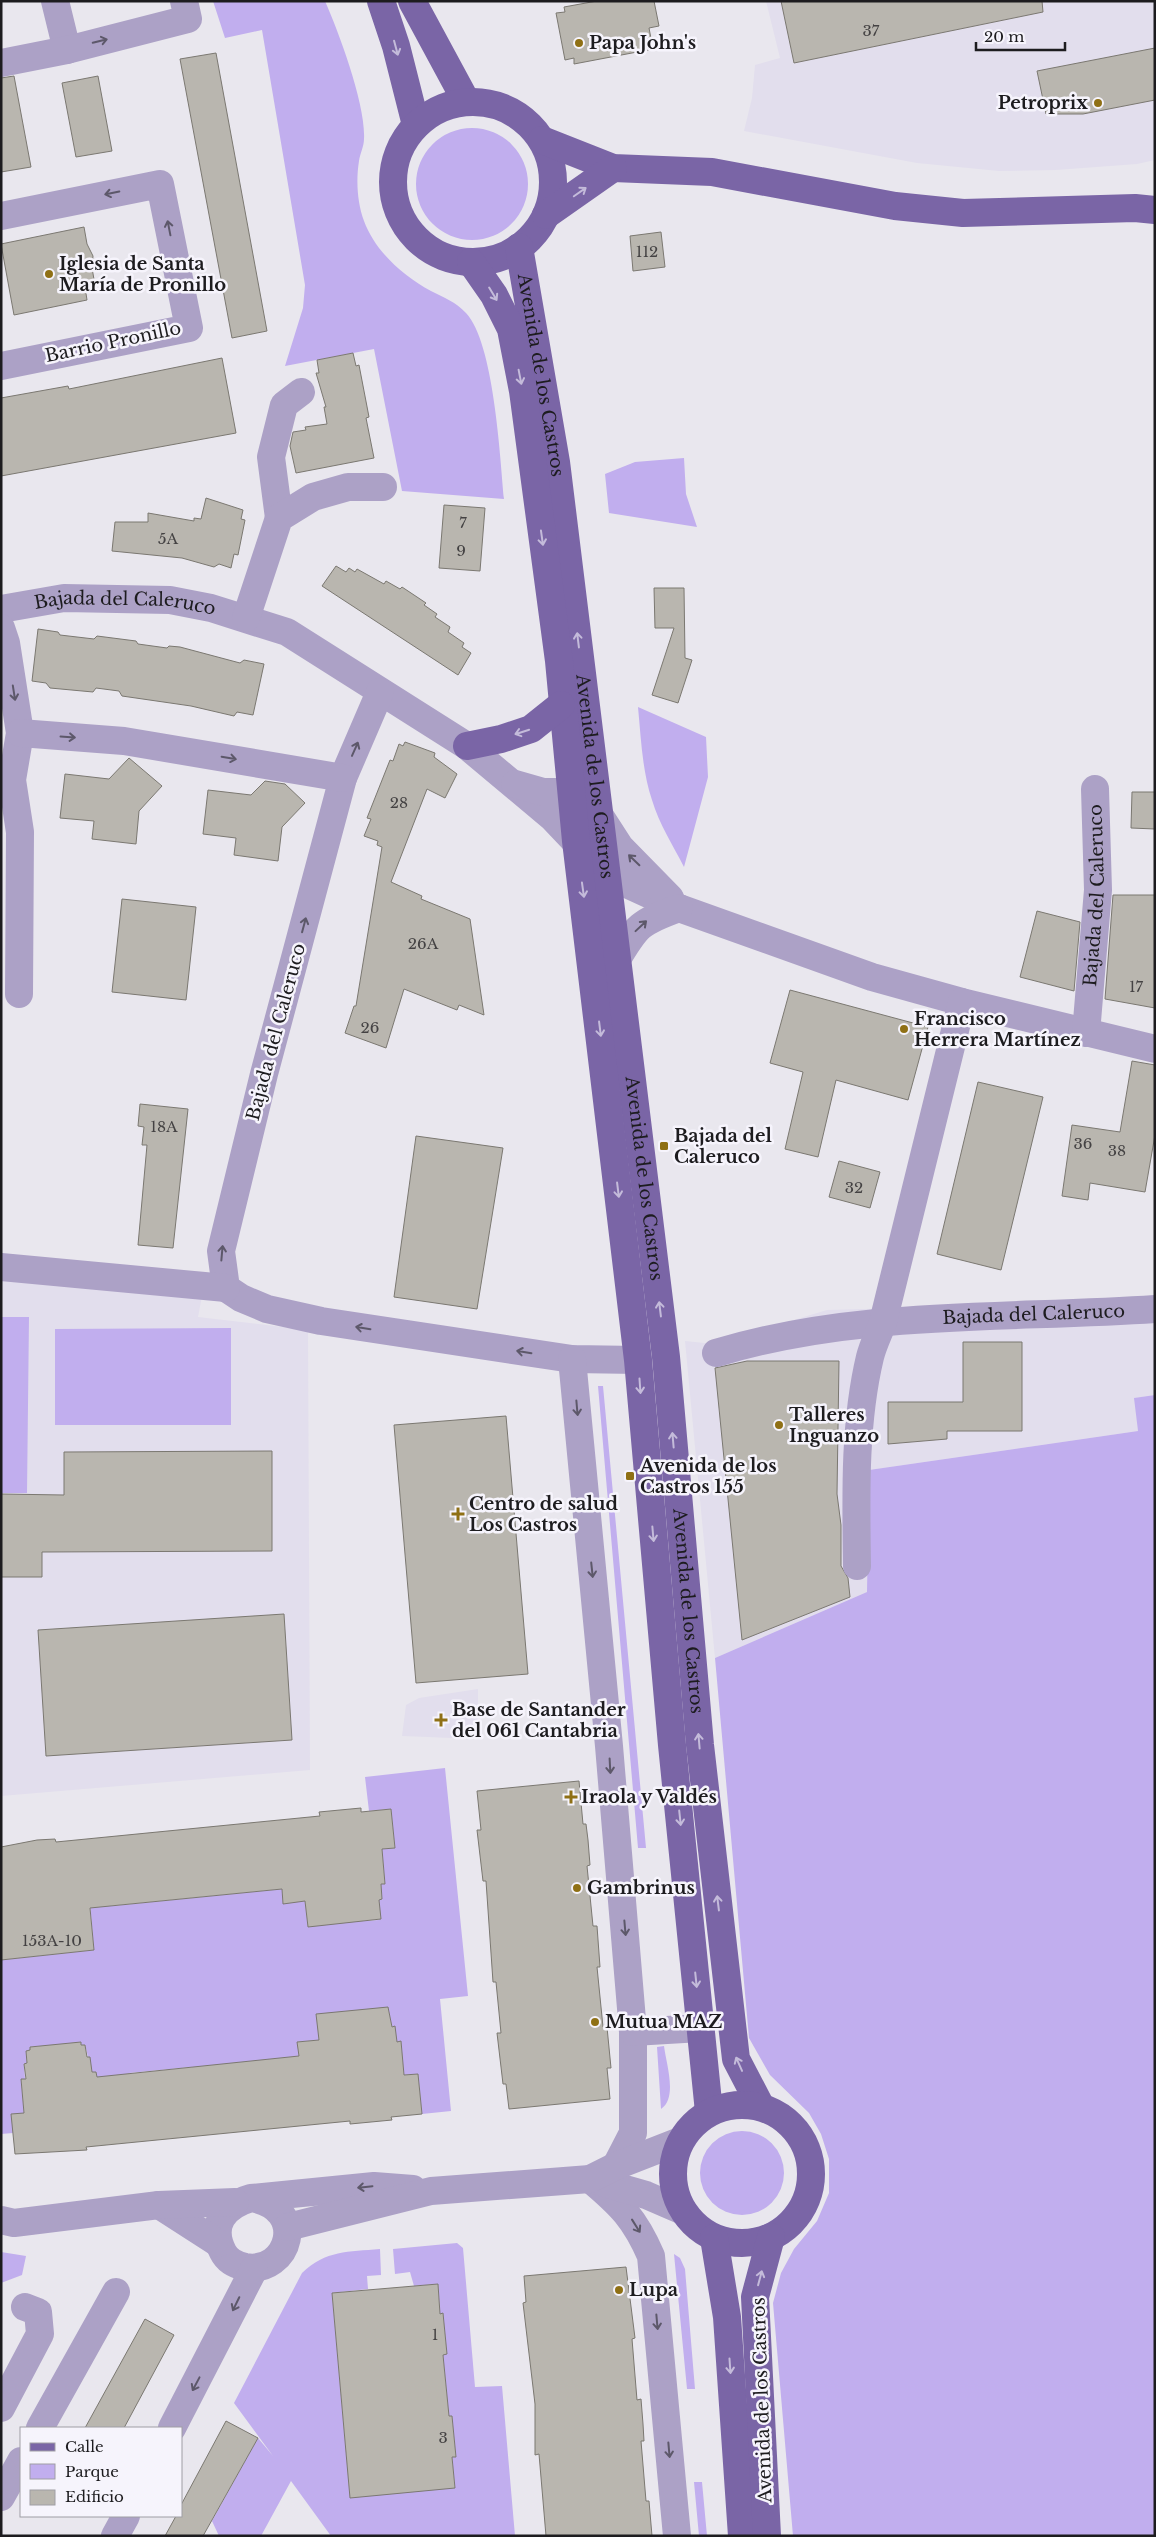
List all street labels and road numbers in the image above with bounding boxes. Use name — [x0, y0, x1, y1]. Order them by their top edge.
street label: Avenida de los Castros — [513, 271, 569, 478]
street label: Barrio Pronillo — [43, 317, 183, 367]
street label: Bajada del Caleruco — [32, 587, 218, 620]
street label: Avenida de los Castros — [571, 672, 618, 880]
street label: Bajada del Caleruco — [1079, 804, 1109, 987]
street label: Bajada del Caleruco — [242, 941, 310, 1123]
street label: Avenida de los Castros — [620, 1074, 668, 1282]
street label: Bajada del Caleruco — [942, 1300, 1125, 1329]
street label: Avenida de los Castros — [668, 1507, 708, 1715]
street label: Avenida de los Castros — [747, 2297, 777, 2504]

